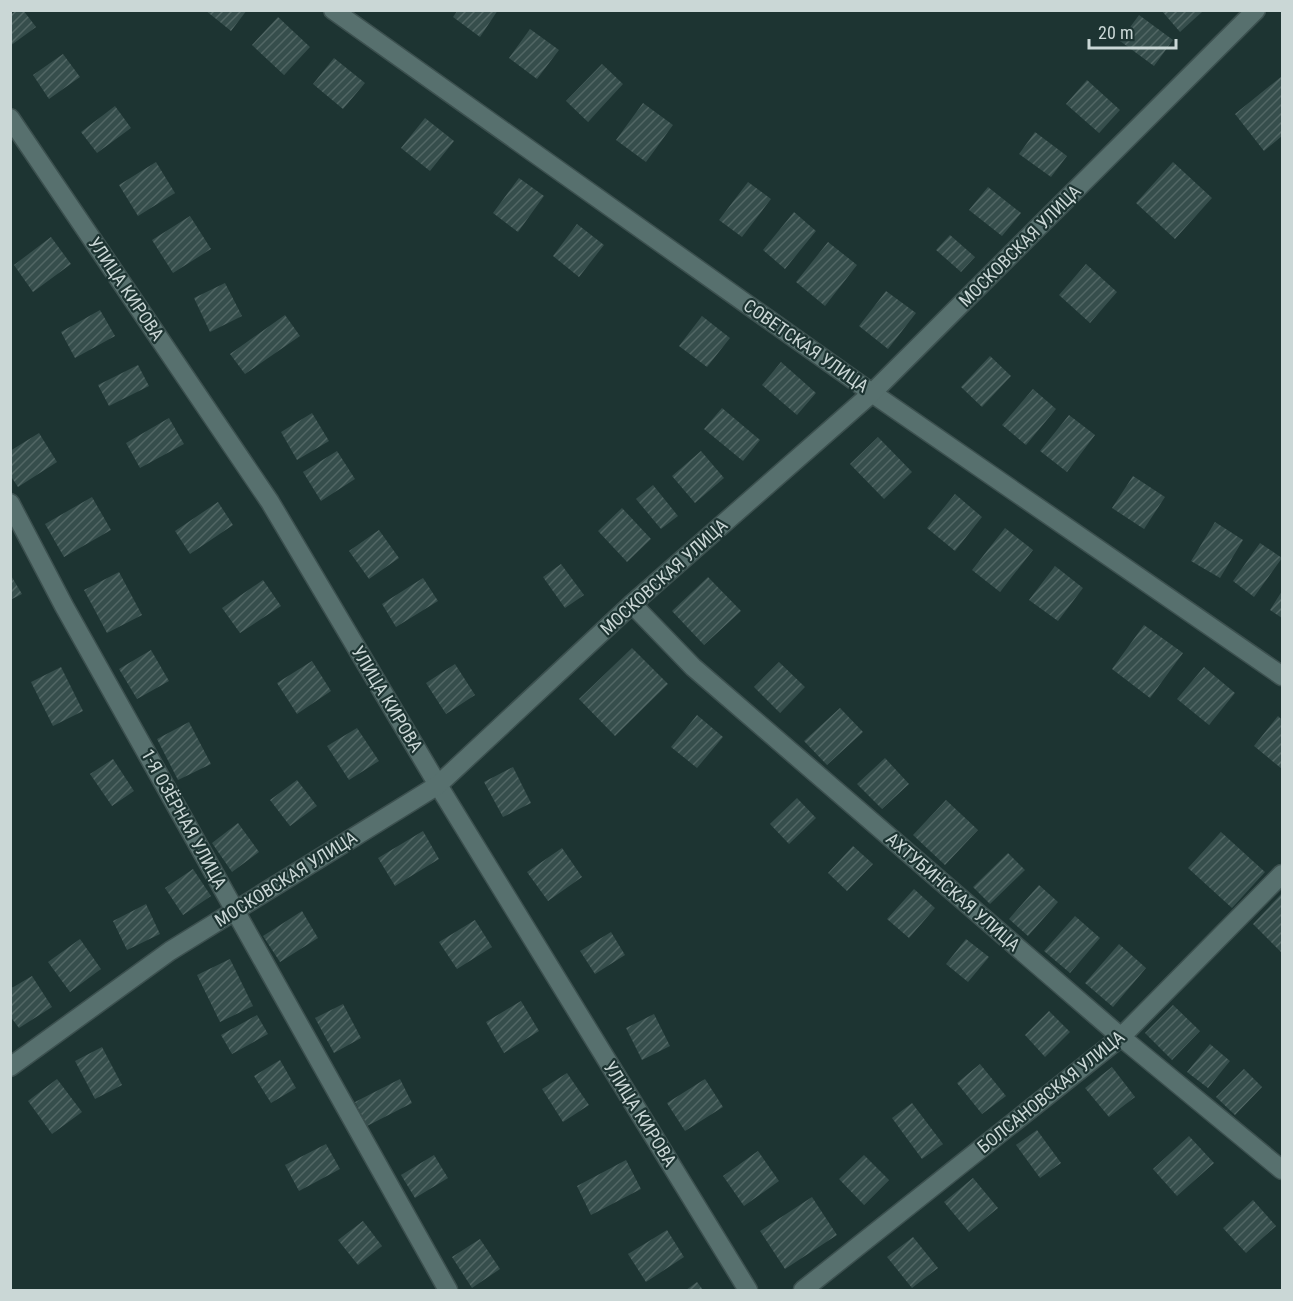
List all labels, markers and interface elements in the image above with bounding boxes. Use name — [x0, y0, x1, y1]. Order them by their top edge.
scale bar — [1089, 12, 1176, 50]
text: 20 m — [1098, 22, 1133, 43]
street label: МОСКОВСКАЯ УЛИЦА — [954, 180, 1085, 311]
street label: УЛИЦА КИРОВА — [84, 233, 169, 345]
street label: СОВЕТСКАЯ УЛИЦА — [740, 295, 873, 397]
street label: МОСКОВСКАЯ УЛИЦА — [596, 514, 732, 639]
street label: УЛИЦА КИРОВА — [348, 642, 428, 756]
street label: 1-Я ОЗЁРНАЯ УЛИЦА — [137, 745, 232, 893]
street label: МОСКОВСКАЯ УЛИЦА — [211, 826, 361, 931]
street label: АХТУБИНСКАЯ УЛИЦА — [882, 828, 1025, 956]
street label: БОЛСАНОВСКАЯ УЛИЦА — [973, 1026, 1129, 1157]
street label: УЛИЦА КИРОВА — [600, 1057, 681, 1171]

